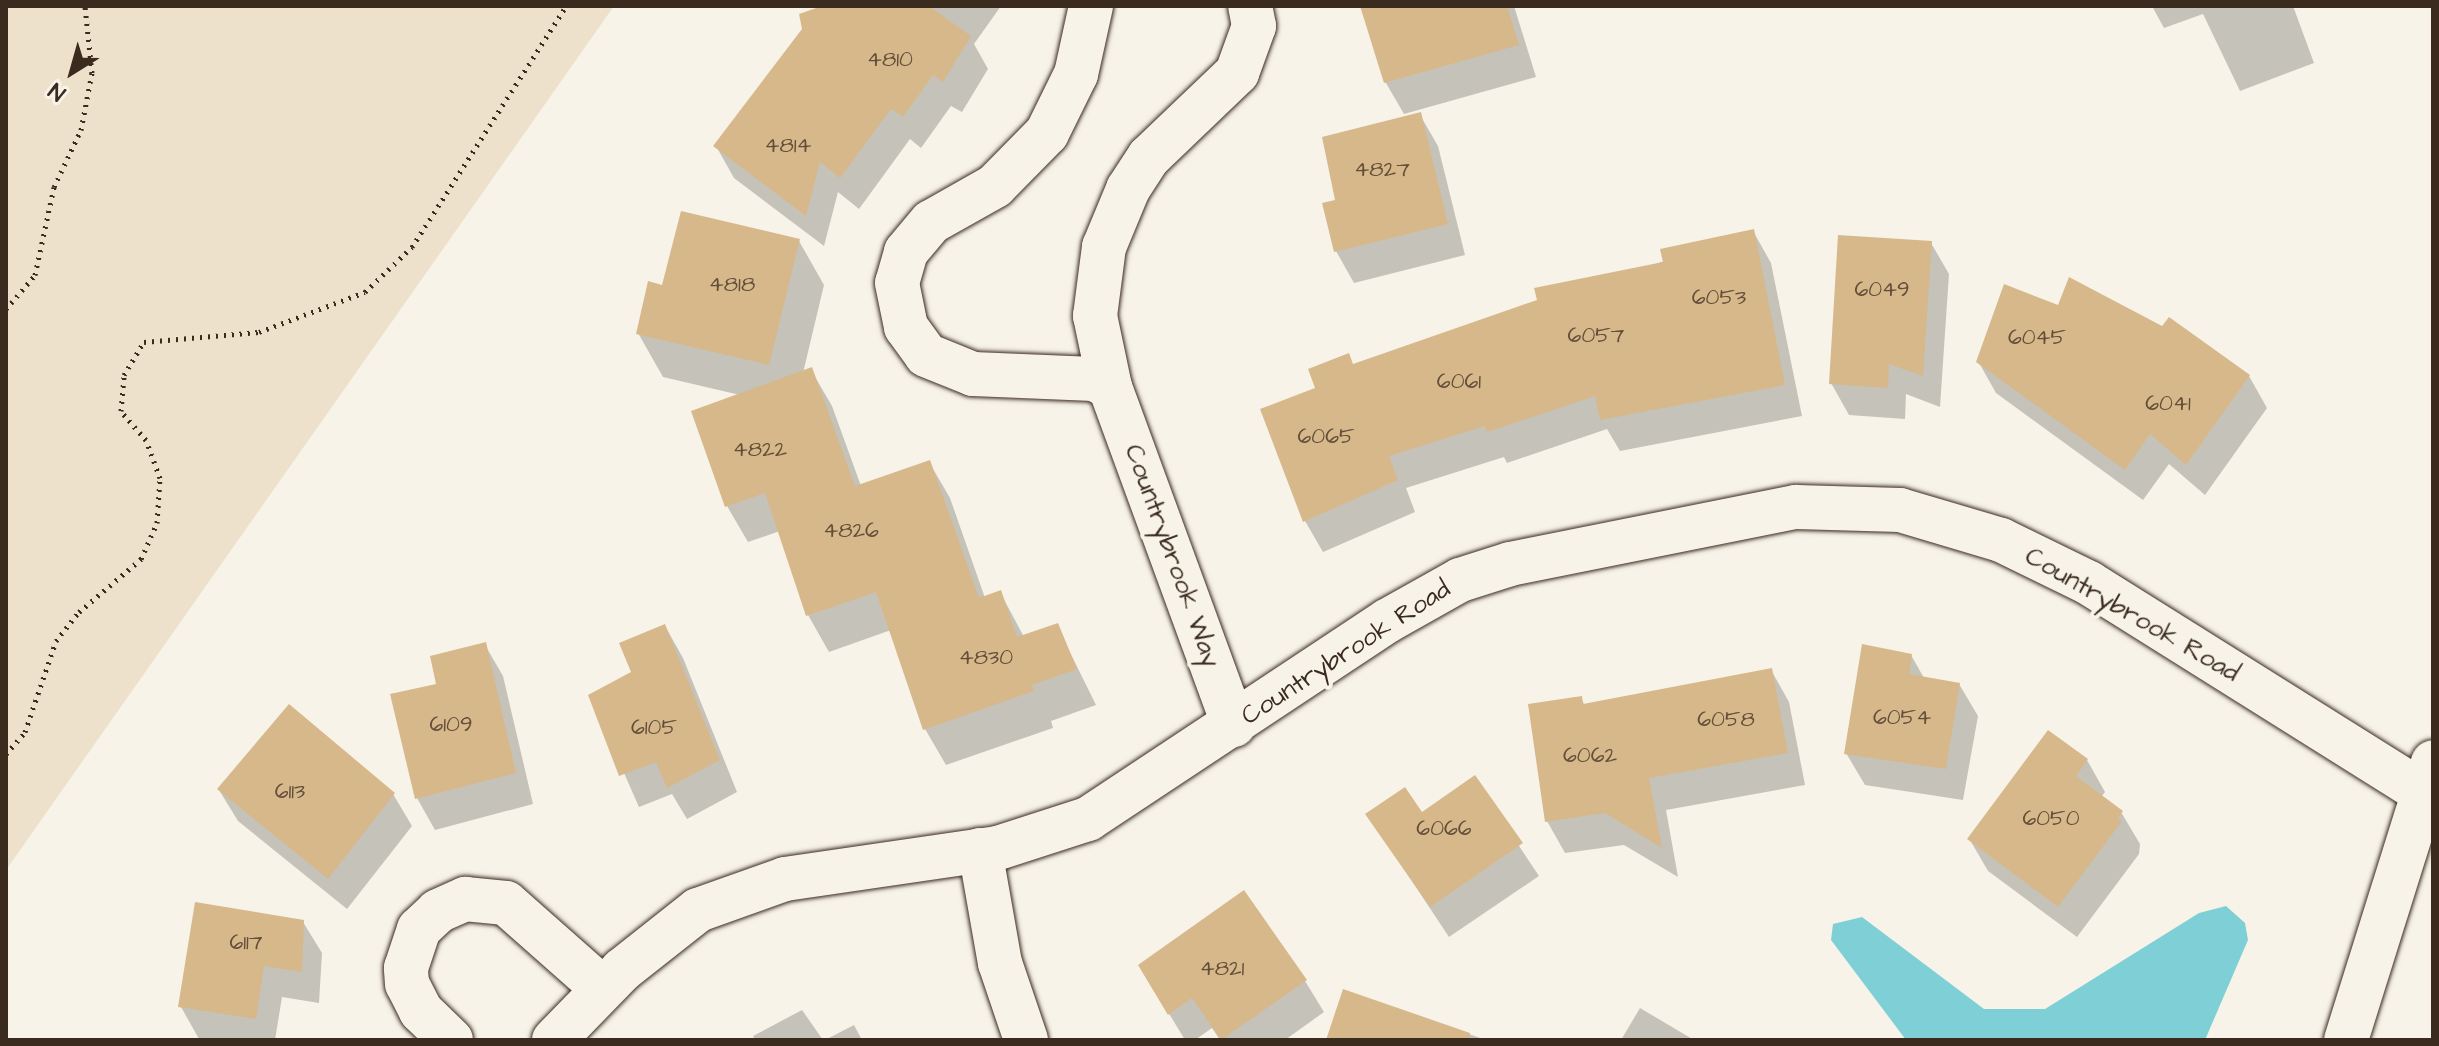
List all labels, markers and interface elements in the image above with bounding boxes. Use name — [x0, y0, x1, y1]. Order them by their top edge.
north arrow — [32, 32, 112, 112]
house number: 4810 — [867, 47, 913, 73]
text: N — [42, 75, 72, 108]
house number: 4814 — [764, 133, 812, 159]
house number: 4827 — [1354, 157, 1410, 183]
house number: 4818 — [709, 272, 755, 298]
house number: 6049 — [1854, 277, 1910, 303]
house number: 6053 — [1692, 285, 1746, 311]
house number: 6057 — [1568, 323, 1624, 349]
house number: 6045 — [2008, 325, 2066, 351]
house number: 6061 — [1437, 369, 1481, 395]
house number: 6041 — [2145, 391, 2191, 417]
house number: 6065 — [1297, 424, 1355, 450]
house number: 4822 — [733, 437, 787, 463]
street label: Countrybrook Way — [1117, 440, 1227, 672]
house number: 4826 — [823, 518, 879, 544]
street label: Countrybrook Road — [2019, 541, 2245, 689]
street label: Countrybrook Road — [1236, 574, 1456, 732]
house number: 4830 — [959, 645, 1013, 671]
house number: 6054 — [1873, 705, 1931, 731]
house number: 6058 — [1697, 707, 1755, 733]
house number: 6109 — [429, 712, 473, 738]
house number: 6105 — [631, 715, 677, 741]
house number: 6062 — [1563, 743, 1617, 769]
house number: 6113 — [275, 779, 305, 805]
house number: 6050 — [2022, 806, 2080, 832]
house number: 6066 — [1416, 816, 1472, 842]
house number: 6117 — [230, 930, 262, 956]
house number: 4821 — [1200, 956, 1244, 982]

